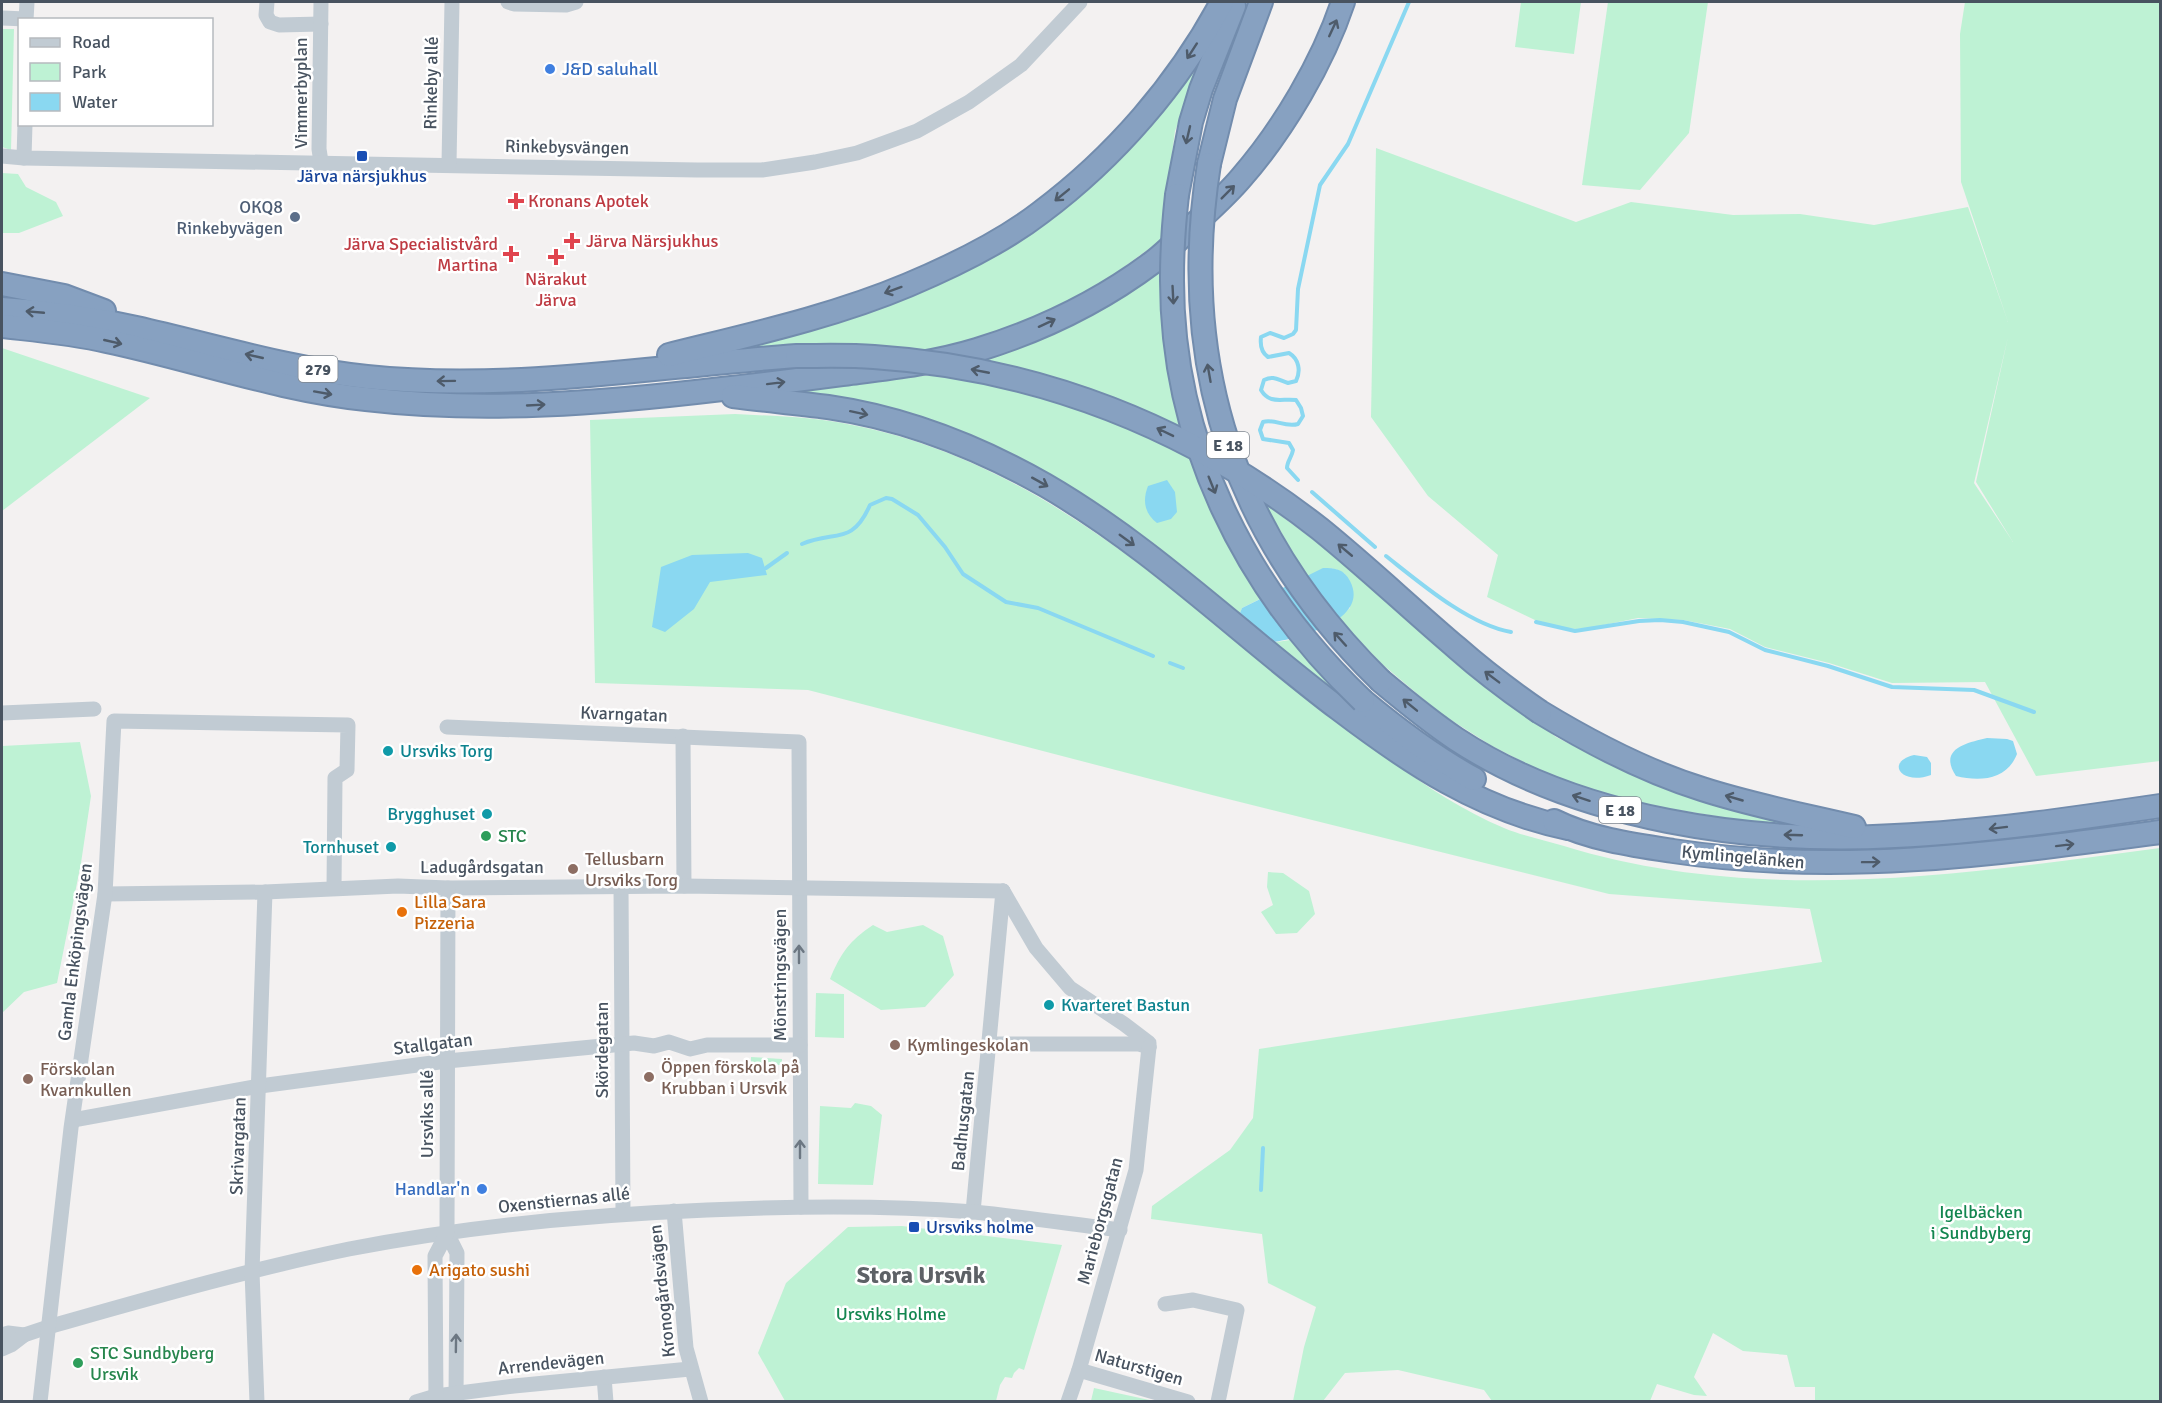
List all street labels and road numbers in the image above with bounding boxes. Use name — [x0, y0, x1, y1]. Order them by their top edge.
street label: Rinkeby allé — [419, 36, 443, 130]
street label: Vimmerbyplan — [290, 37, 312, 149]
street label: Rinkebysvängen — [505, 135, 629, 159]
road number: 279 — [298, 356, 338, 382]
road number: E 18 — [1207, 432, 1249, 458]
street label: Kvarngatan — [580, 701, 668, 727]
road number: E 18 — [1599, 797, 1641, 823]
street label: Kymlingelänken — [1681, 841, 1805, 873]
street label: Ladugårdsgatan — [420, 856, 544, 878]
street label: Gamla Enköpingsvägen — [53, 862, 97, 1042]
street label: Mönstringsvägen — [769, 909, 791, 1041]
street label: Skördegatan — [591, 1002, 613, 1098]
street label: Stallgatan — [392, 1028, 474, 1060]
street label: Ursviks allé — [416, 1070, 438, 1158]
street label: Badhusgatan — [947, 1070, 979, 1172]
street label: Skrivargatan — [225, 1097, 251, 1195]
street label: Marieborgsgatan — [1072, 1155, 1128, 1287]
street label: Oxenstiernas allé — [497, 1182, 631, 1218]
street label: Kronogårdsvägen — [644, 1223, 680, 1359]
street label: Naturstigen — [1092, 1344, 1186, 1390]
street label: Arrendevägen — [497, 1346, 605, 1380]

